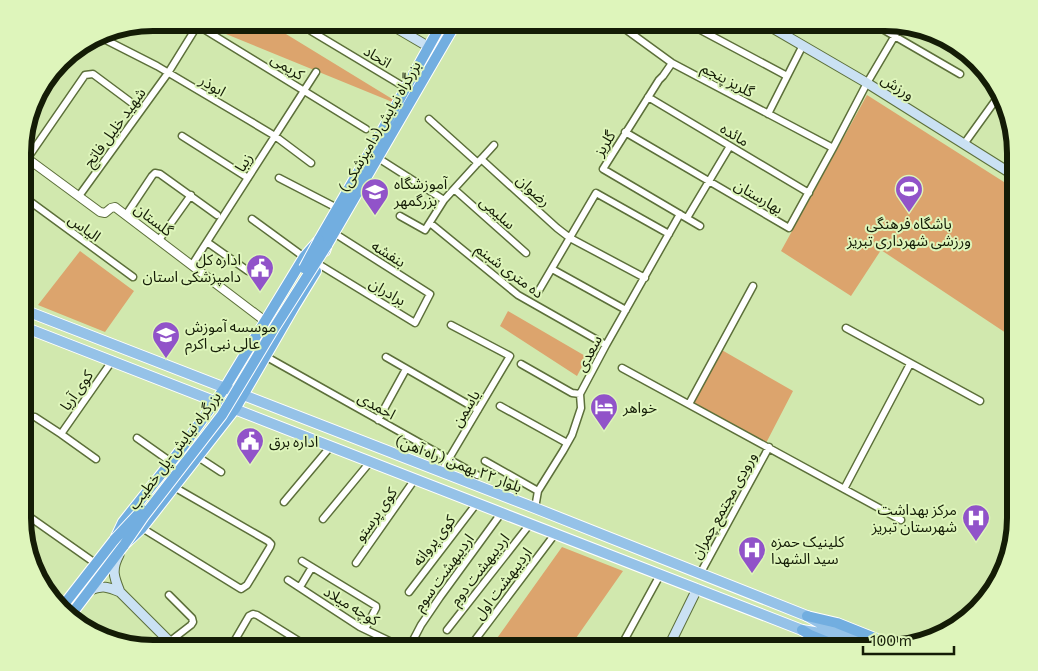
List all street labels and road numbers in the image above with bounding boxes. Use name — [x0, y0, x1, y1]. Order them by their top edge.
street label: اتحاد — [361, 41, 395, 71]
street label: کریمی — [267, 49, 309, 84]
street label: بزرگراه نیایش(دامپزشکی) — [334, 57, 426, 196]
street label: گلریز پنجم — [697, 58, 758, 103]
street label: ورزش — [878, 69, 918, 104]
street label: ابوذر — [195, 70, 229, 101]
street label: شهید خلیل فاتح — [79, 84, 152, 173]
street label: مائده — [717, 118, 753, 150]
street label: گلریز — [589, 126, 620, 160]
street label: زیبا — [230, 149, 257, 175]
street label: رضوان — [513, 170, 555, 211]
street label: بهارستان — [731, 175, 786, 218]
street label: سلیمی — [476, 192, 520, 233]
street label: گلستان — [131, 199, 178, 241]
street label: الیاس — [65, 209, 105, 246]
street label: بنفشه — [369, 236, 409, 270]
street label: ده متری شبنم — [471, 239, 547, 304]
street label: برادران — [366, 273, 409, 310]
street label: سعدی — [571, 331, 606, 375]
street label: کوی آریا — [56, 366, 98, 414]
street label: یاسمن — [447, 386, 484, 430]
street label: احمدی — [354, 387, 399, 424]
street label: بزرگراه نیایش-پل خطیب — [124, 388, 226, 514]
street label: بلوار ۲۲ بهمن (راه آهن) — [393, 431, 525, 496]
street label: ورودی مجتمع چمران — [686, 448, 763, 564]
street label: کوی پرستو — [350, 483, 402, 546]
street label: کوی پروانه — [408, 510, 461, 570]
street label: اردیبهشت سوم — [409, 530, 479, 616]
street label: اردیبهشت دوم — [445, 530, 515, 610]
street label: اردیبهشت اول — [469, 543, 536, 623]
street label: کوچه میلاد — [320, 581, 384, 631]

